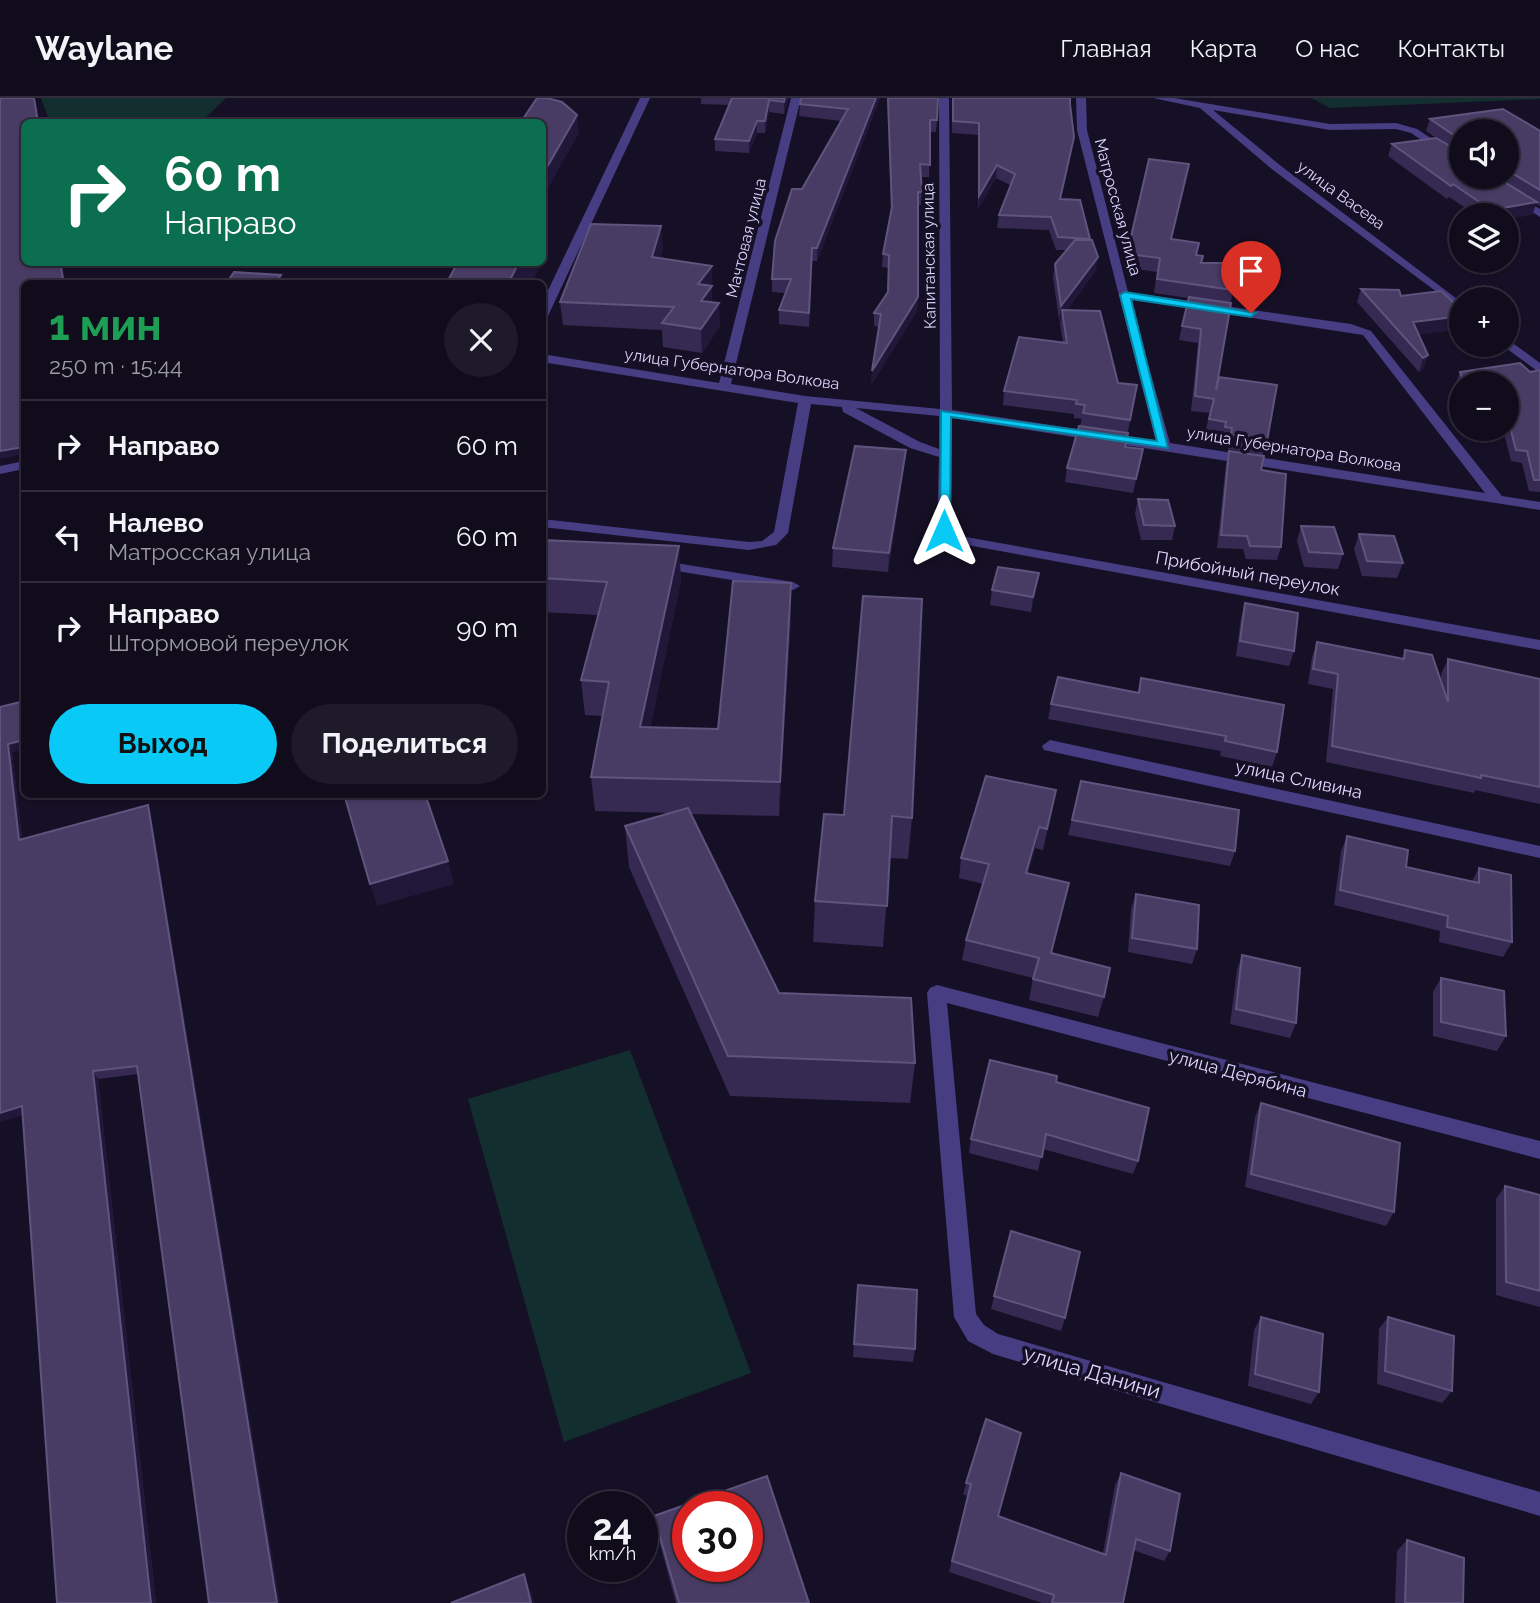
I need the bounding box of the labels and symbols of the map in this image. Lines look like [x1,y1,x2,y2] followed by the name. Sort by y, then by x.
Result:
[1091,136,1145,278] street label: Матросская улица
[1293,157,1389,233] street label: улица Васева
[722,176,770,300] street label: Мачтовая улица
[918,183,940,329] street label: Капитанская улица
[1221,241,1281,313] pin
[623,344,841,394] street label: улица Губернатора Волкова
[1185,423,1403,475] street label: улица Губернатора Волкова
[907,494,981,568] position arrow
[1154,546,1342,600] street label: Прибойный переулок
[1234,755,1364,803] street label: улица Сливина
[1167,1044,1309,1102] street label: улица Дерябина
[1021,1341,1163,1403] street label: улица Данини
[672,1491,763,1582] speed limit sign: 30

